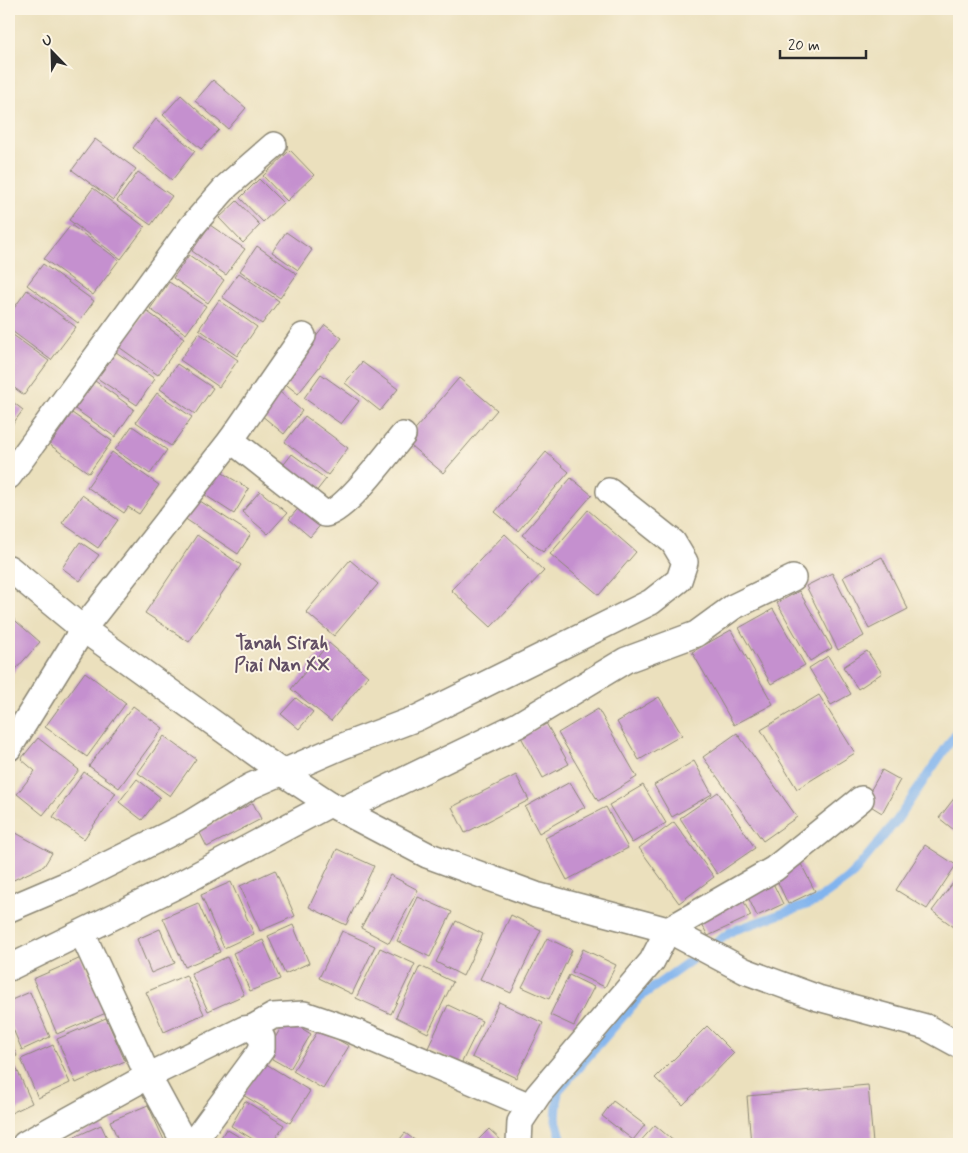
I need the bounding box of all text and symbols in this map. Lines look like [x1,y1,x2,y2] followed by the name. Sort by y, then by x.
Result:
[28,28,78,78] north arrow
[780,28,867,60] scale bar
[40,31,55,51] text: U
[788,36,820,56] text: 20 m
[234,631,330,678] district label: Tanah Sirah Piai Nan XX

